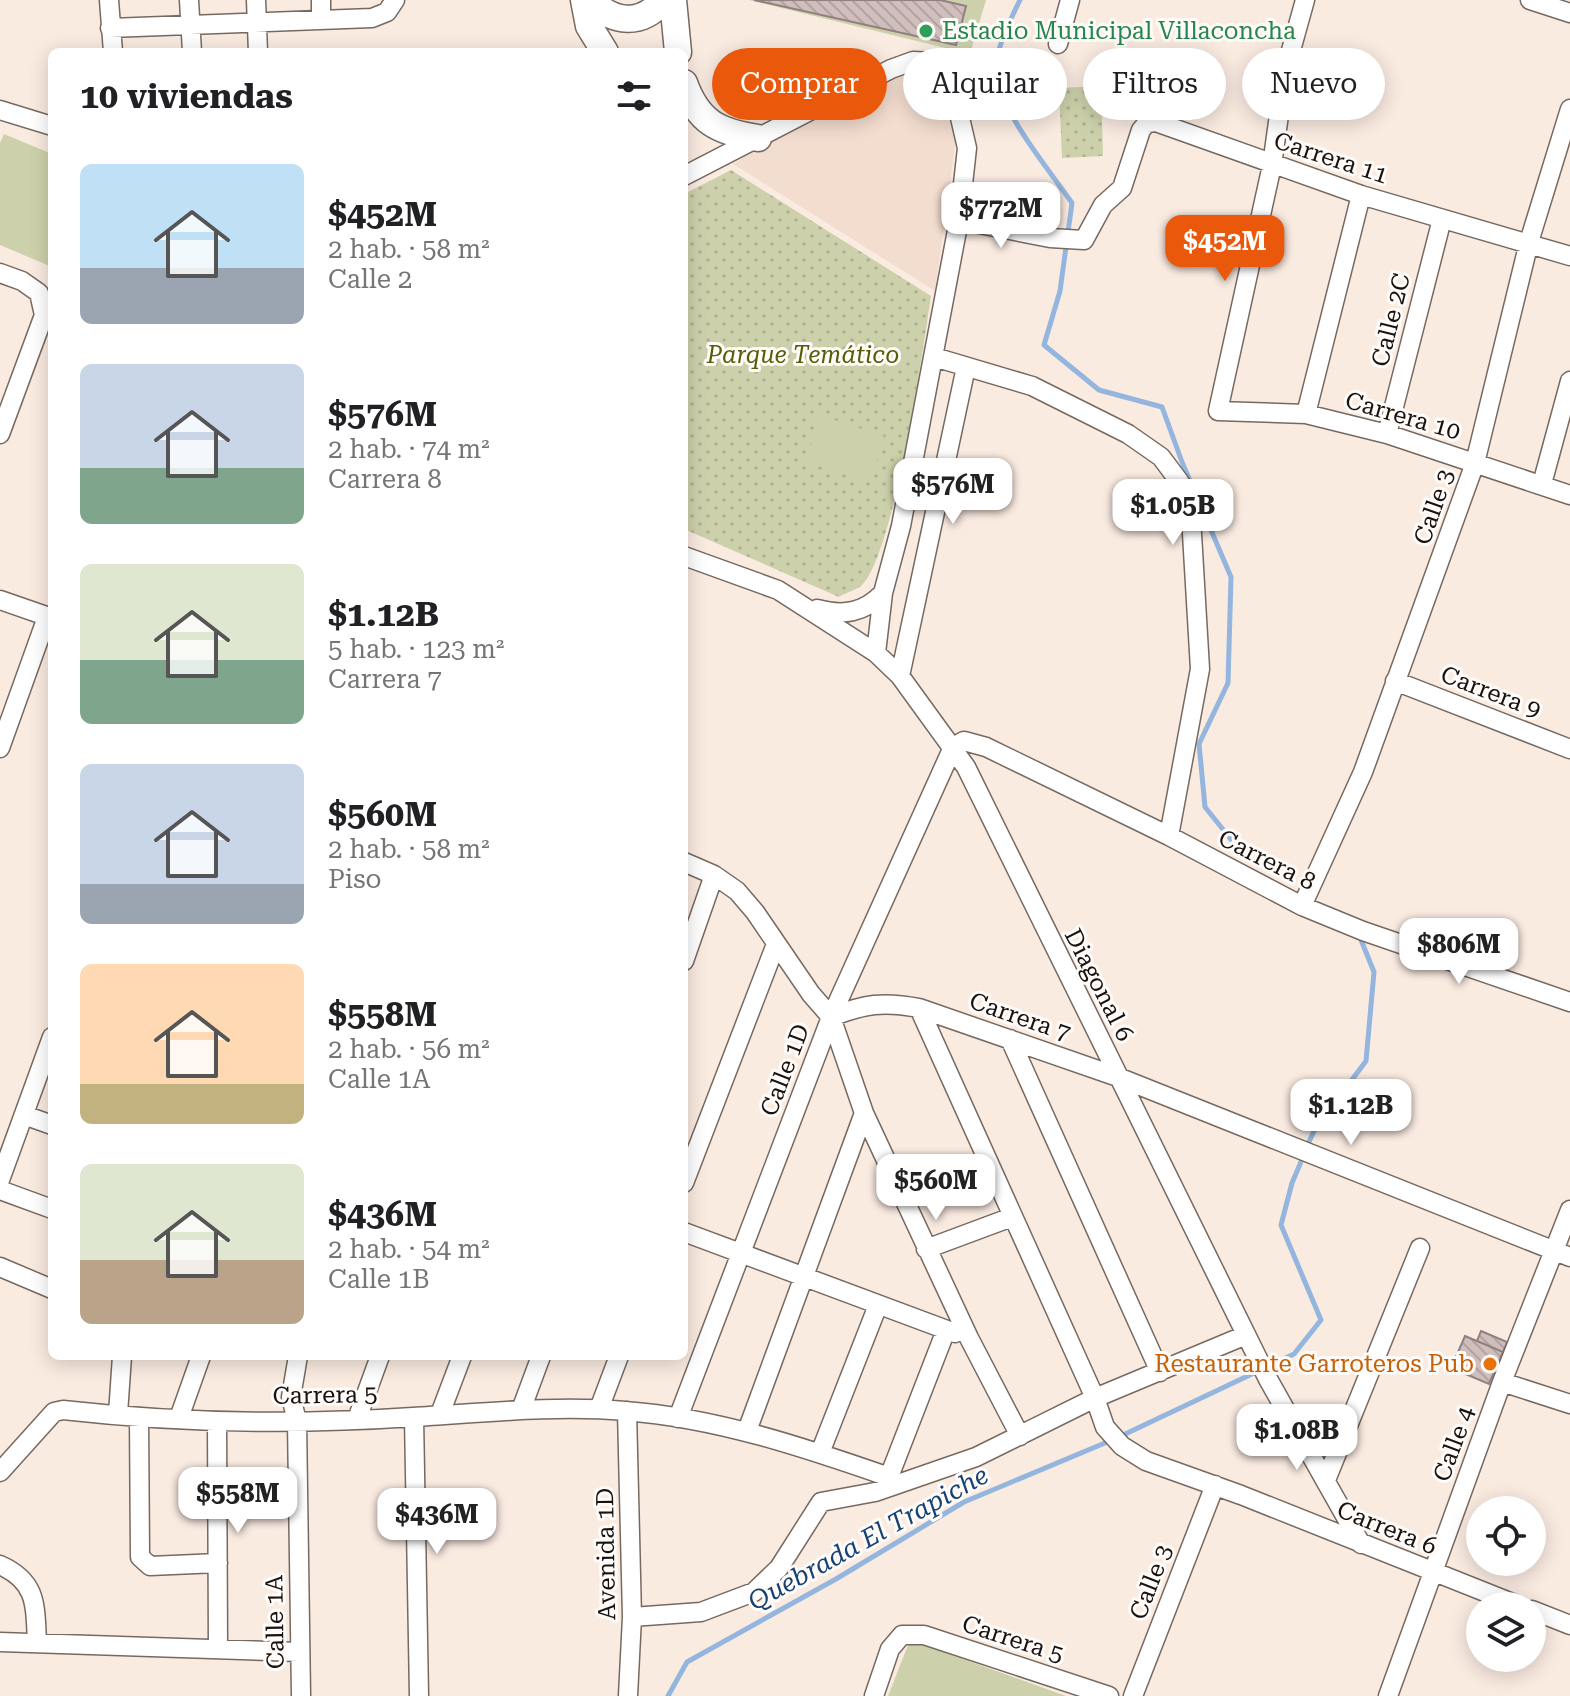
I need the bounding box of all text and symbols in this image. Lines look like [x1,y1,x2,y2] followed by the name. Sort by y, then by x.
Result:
[942,17,1296,45] place label: Estadio Municipal Villaconcha
[917,22,935,40] marker: Estadio Municipal Villaconcha
[712,48,887,120] chip: Comprar
[903,48,1067,120] chip: Alquilar
[1083,48,1226,120] chip: Filtros
[1242,48,1385,120] chip: Nuevo
[612,74,656,118] icon: filters
[80,76,293,116] text: 10 viviendas
[1270,126,1392,190] street label: Carrera 11
[945,182,1057,250] pin: $772M
[959,193,1043,223] text: $772M
[328,194,437,234] text: $452M
[144,196,240,292] icon: home
[1169,215,1281,283] pin: $452M
[1183,226,1267,256] text: $452M
[328,234,490,264] text: 2 hab. · 58 m²
[328,264,412,294] text: Calle 2
[1366,271,1416,369] street label: Calle 2C
[706,341,899,369] park label: Parque Temático
[1342,386,1464,446] street label: Carrera 10
[328,394,437,434] text: $576M
[144,396,240,492] icon: home
[328,434,490,464] text: 2 hab. · 74 m²
[897,458,1009,526] pin: $576M
[328,464,442,494] text: Carrera 8
[1408,466,1460,548] street label: Calle 3
[911,469,995,499] text: $576M
[1108,479,1238,547] pin: $1.05B
[1130,490,1216,520] text: $1.05B
[328,594,439,634] text: $1.12B
[144,596,240,692] icon: home
[328,634,504,664] text: 5 hab. · 123 m²
[1437,660,1545,724] street label: Carrera 9
[328,664,442,694] text: Carrera 7
[328,794,437,834] text: $560M
[144,796,240,892] icon: home
[1214,824,1320,896] street label: Carrera 8
[328,834,490,864] text: 2 hab. · 58 m²
[328,864,381,894] text: Piso
[1403,918,1515,986] pin: $806M
[1059,924,1139,1046] street label: Diagonal 6
[1417,929,1501,959] text: $806M
[966,987,1074,1047] street label: Carrera 7
[328,994,437,1034] text: $558M
[144,996,240,1092] icon: home
[755,1020,815,1120] street label: Calle 1D
[328,1034,490,1064] text: 2 hab. · 56 m²
[328,1064,430,1094] text: Calle 1A
[1286,1079,1416,1147] pin: $1.12B
[1308,1090,1394,1120] text: $1.12B
[880,1154,992,1222] pin: $560M
[894,1165,978,1195] text: $560M
[328,1194,437,1234] text: $436M
[144,1196,240,1292] icon: home
[328,1234,490,1264] text: 2 hab. · 54 m²
[328,1264,430,1294] text: Calle 1B
[1154,1350,1474,1378] place label: Restaurante Garroteros Pub
[1481,1355,1499,1373] marker: Restaurante Garroteros Pub
[272,1380,378,1410] street label: Carrera 5
[1428,1402,1481,1485] street label: Calle 4
[1232,1404,1362,1472] pin: $1.08B
[1254,1415,1340,1445] text: $1.08B
[743,1460,993,1616] water label: Quebrada El Trapiche
[182,1467,294,1535] pin: $558M
[196,1478,280,1508] text: $558M
[381,1488,493,1556] pin: $436M
[591,1488,621,1620] street label: Avenida 1D
[1333,1495,1441,1561] street label: Carrera 6
[1466,1496,1546,1672] map controls
[1466,1496,1546,1576] button: locate
[395,1499,479,1529] text: $436M
[1124,1541,1178,1623] street label: Calle 3
[260,1574,290,1669] street label: Calle 1A
[1466,1592,1546,1672] button: layers
[959,1609,1067,1669] street label: Carrera 5

